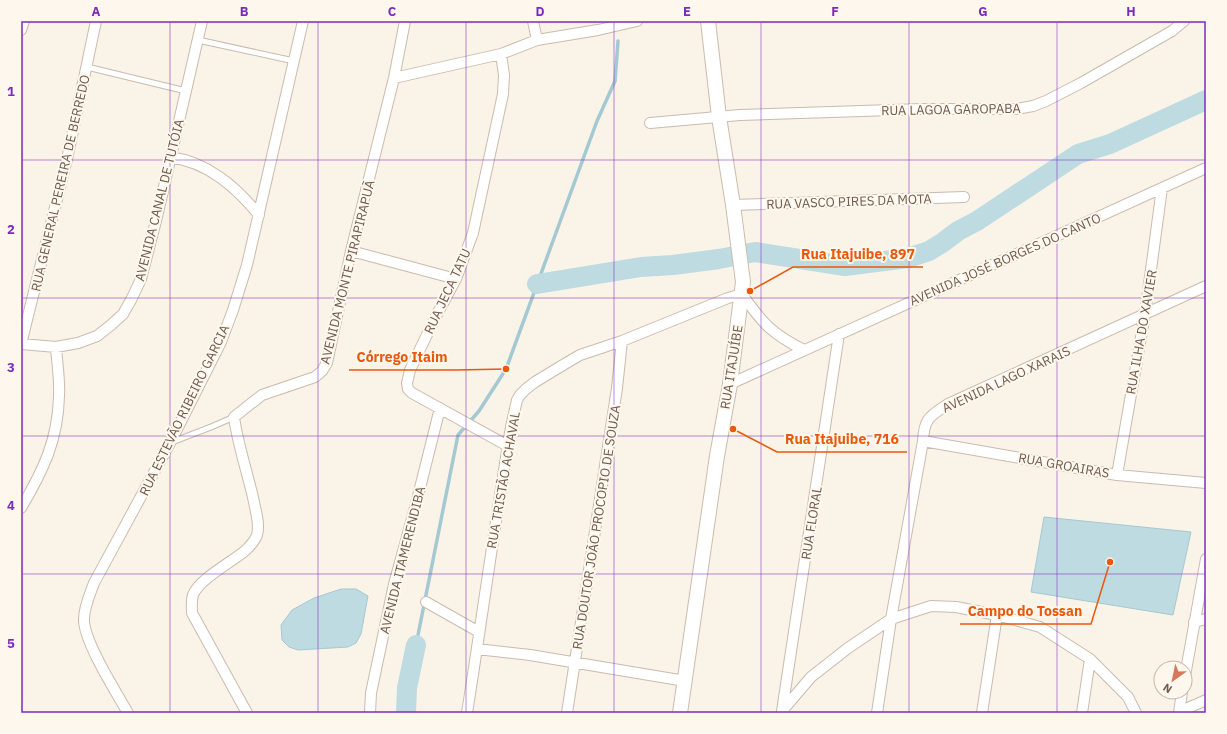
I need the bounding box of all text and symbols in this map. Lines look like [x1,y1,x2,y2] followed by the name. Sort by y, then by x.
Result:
[92,3,101,20] text: A
[240,3,249,20] text: B
[388,3,397,20] text: C
[535,3,545,20] text: D
[683,3,691,20] text: E
[831,3,839,20] text: F
[978,3,988,20] text: G
[1126,3,1136,20] text: H
[27,73,94,293] street label: RUA GENERAL PEREIRA DE BERREDO
[7,83,15,100] text: 1
[881,100,1022,119] street label: RUA LAGOA GAROPABA
[131,117,188,283] street label: AVENIDA CANAL DE TUTÓIA
[316,178,379,366] street label: AVENIDA MONTE PIRAPIRAPUÃ
[766,190,933,213] street label: RUA VASCO PIRES DA MOTA
[907,209,1104,309] street label: AVENIDA JOSÉ BORGES DO CANTO
[7,221,15,238] text: 2
[793,241,923,267] callout: Rua Itajuibe, 897
[801,245,915,263] text: Rua Itajuibe, 897
[420,246,475,337] street label: RUA JECA TATU
[1122,268,1161,396] street label: RUA ILHA DO XAVIER
[136,321,234,499] street label: RUA ESTEVÃO RIBEIRO GARCIA
[716,324,747,410] street label: RUA ITAJUÍBE
[939,342,1073,417] street label: AVENIDA LAGO XARAIS
[349,344,456,370] callout: Córrego Itaim
[357,348,447,366] text: Córrego Itaim
[7,359,15,376] text: 3
[569,403,624,651] street label: RUA DOUTOR JOÃO PROCOPIO DE SOUZA
[483,410,524,550] street label: RUA TRISTÃO ACHAVAL
[777,426,907,452] callout: Rua Itajuibe, 716
[785,430,899,448] text: Rua Itajuibe, 716
[1017,449,1111,482] street label: RUA GROAIRAS
[376,484,429,636] street label: AVENIDA ITAMERENDIBA
[797,485,826,561] street label: RUA FLORAL
[7,497,15,514] text: 4
[960,598,1091,624] callout: Campo do Tossan
[968,602,1082,620] text: Campo do Tossan
[7,635,15,652] text: 5
[1153,660,1193,700] north arrow
[1160,680,1175,696] text: N

